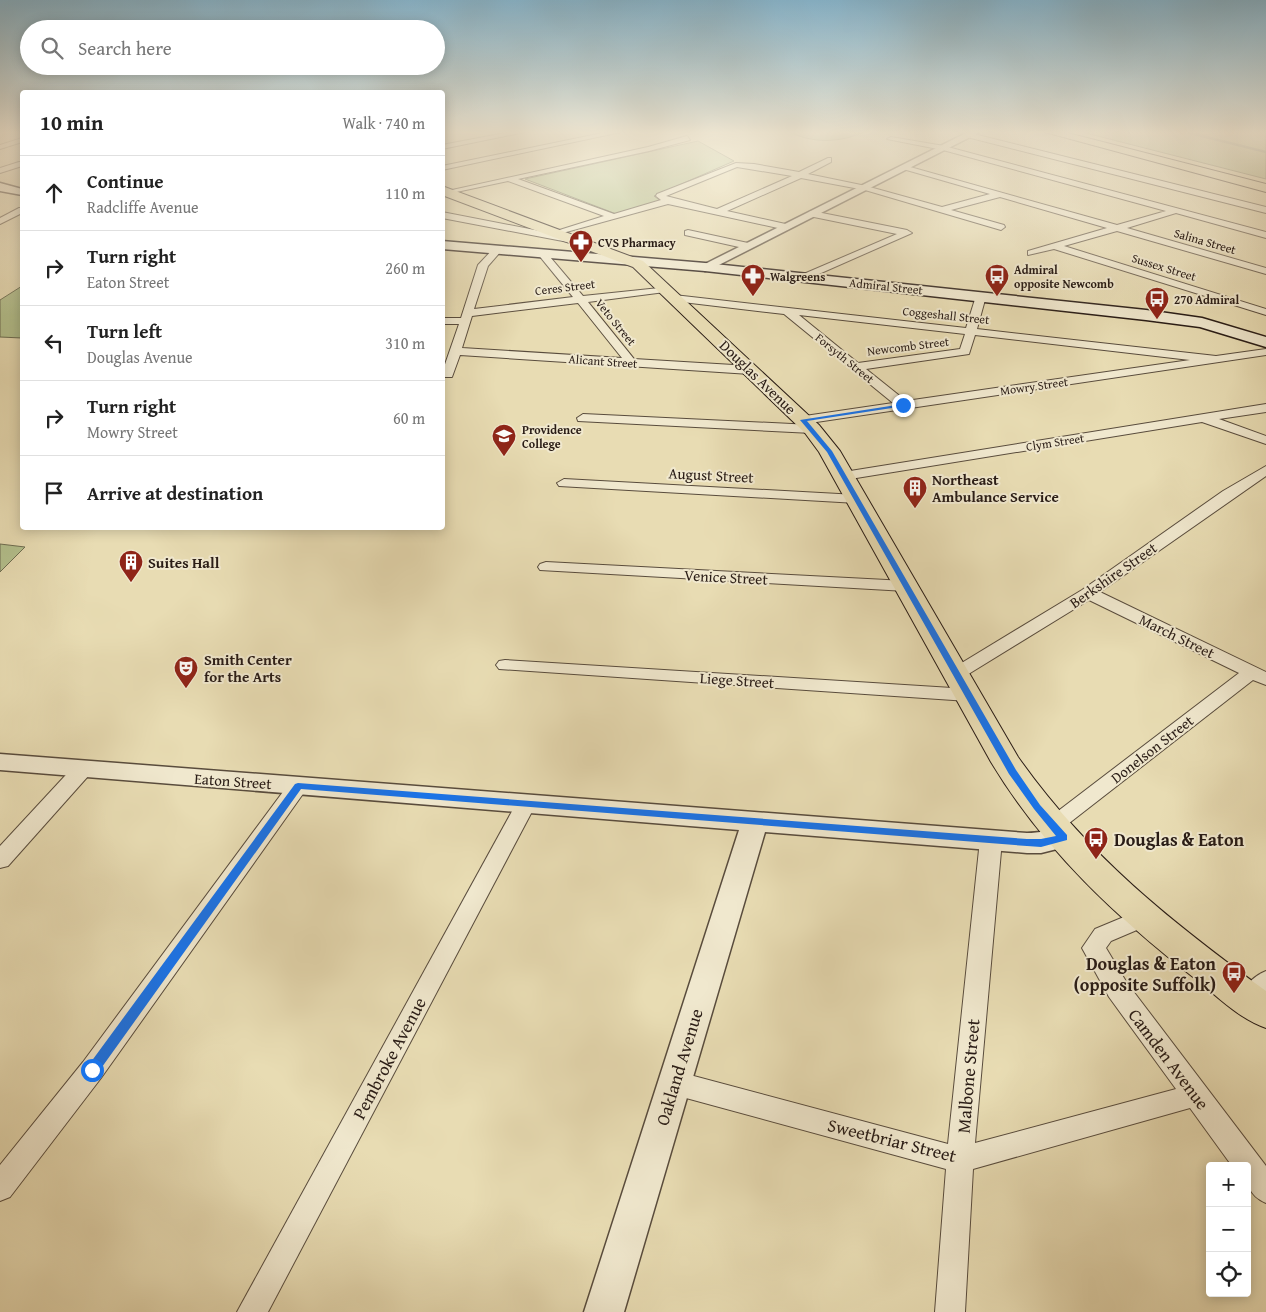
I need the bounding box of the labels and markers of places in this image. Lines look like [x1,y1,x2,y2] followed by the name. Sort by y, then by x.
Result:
[568,229,594,263] pharmacy icon: CVS Pharmacy
[598,234,676,251] place label: CVS Pharmacy
[1014,261,1114,292] place label: Admiral opposite Newcomb
[740,263,766,297] pharmacy icon: Walgreens
[984,263,1010,297] bus stop icon: Admiral opposite Newcomb
[770,268,825,285] place label: Walgreens
[1144,286,1170,320] bus stop icon: 270 Admiral
[1174,291,1239,308] place label: 270 Admiral
[522,421,582,452] place label: Providence College
[491,423,517,457] school or university icon: Providence College
[932,469,1059,507] place label: Northeast Ambulance Service
[902,475,928,509] building icon: Northeast Ambulance Service
[118,549,144,583] building icon: Suites Hall
[148,552,220,573] place label: Suites Hall
[204,649,292,687] place label: Smith Center for the Arts
[173,655,199,689] theatre icon: Smith Center for the Arts
[1083,826,1109,860] bus stop icon: Douglas & Eaton
[1114,826,1244,853] place label: Douglas & Eaton
[1074,950,1216,998] place label: Douglas & Eaton (opposite Suffolk)
[1221,960,1247,994] bus stop icon: Douglas & Eaton (opposite Suffolk)

